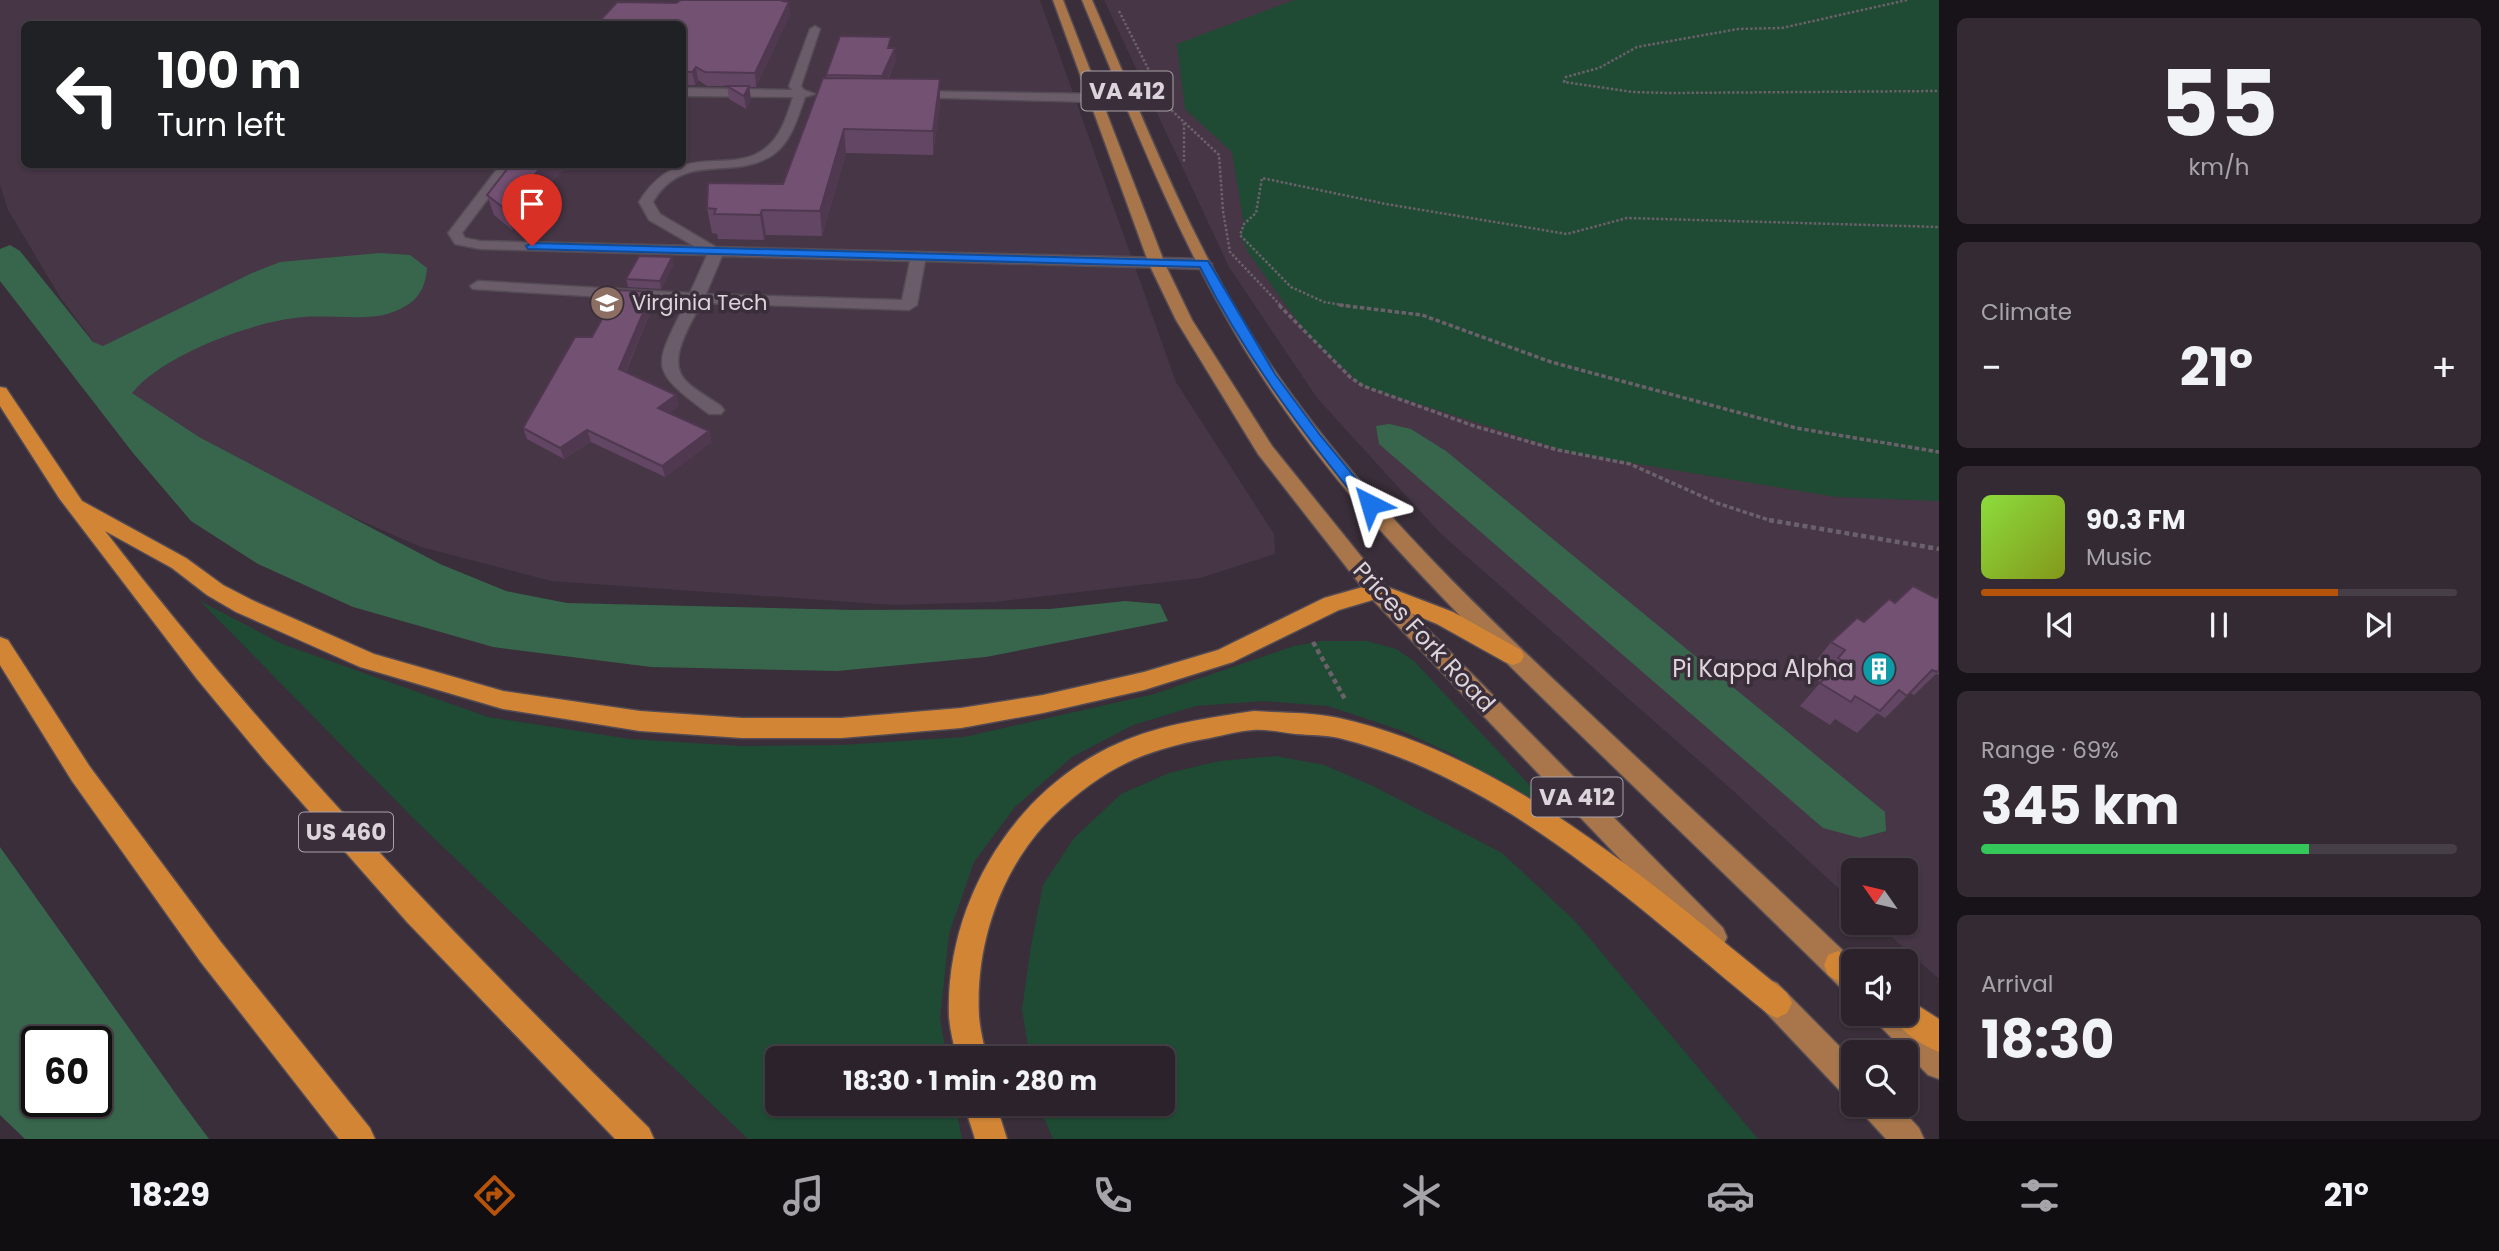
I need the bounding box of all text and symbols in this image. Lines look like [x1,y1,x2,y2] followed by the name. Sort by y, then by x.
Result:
[157,37,302,105] text: 100 m
[2160,40,2278,168] text: 55
[42,49,133,140] icon: left
[1082,72,1172,110] road number: VA 412
[157,102,286,147] text: Turn left
[2188,151,2250,183] text: km/h
[502,174,562,246] pin
[513,185,551,223] icon: arrive
[588,284,626,322] school or university icon: Virginia Tech
[632,288,768,317] place label: Virginia Tech
[1981,296,2072,328] text: Climate
[2180,331,2253,404] text: 21°
[1981,341,2002,394] text: −
[2431,341,2457,394] text: +
[1333,467,1407,541] position arrow
[2086,502,2186,538] text: 90.3 FM
[2086,541,2152,573] text: Music
[1346,554,1503,719] street label: Prices Fork Road
[2041,606,2079,644] icon: previous
[2200,606,2238,644] icon: pause
[2359,606,2397,644] icon: next
[1860,650,1898,688] building icon: Pi Kappa Alpha
[1672,652,1854,685] place label: Pi Kappa Alpha
[1981,734,2119,766] text: Range · 69%
[1981,769,2180,842] text: 345 km
[1532,778,1622,817] road number: VA 412
[299,812,393,852] road number: US 460
[1841,858,1918,934] north arrow
[1841,858,1918,1117] map controls
[1841,949,1918,1026] button: sound
[1981,968,2053,1000] text: Arrival
[1981,1003,2114,1076] text: 18:30
[21,1026,112,1117] speed limit sign: 60
[1841,1040,1918,1117] button: search
[843,1063,1097,1099] text: 18:30 · 1 min · 280 m
[470,1171,519,1220] icon: directions
[779,1171,828,1220] icon: music
[1088,1171,1137,1220] icon: phone
[1397,1171,1446,1220] icon: climate
[1706,1171,1755,1220] icon: car
[2015,1171,2064,1220] icon: filters
[130,1172,210,1217] text: 18:29
[2324,1172,2369,1217] text: 21°

